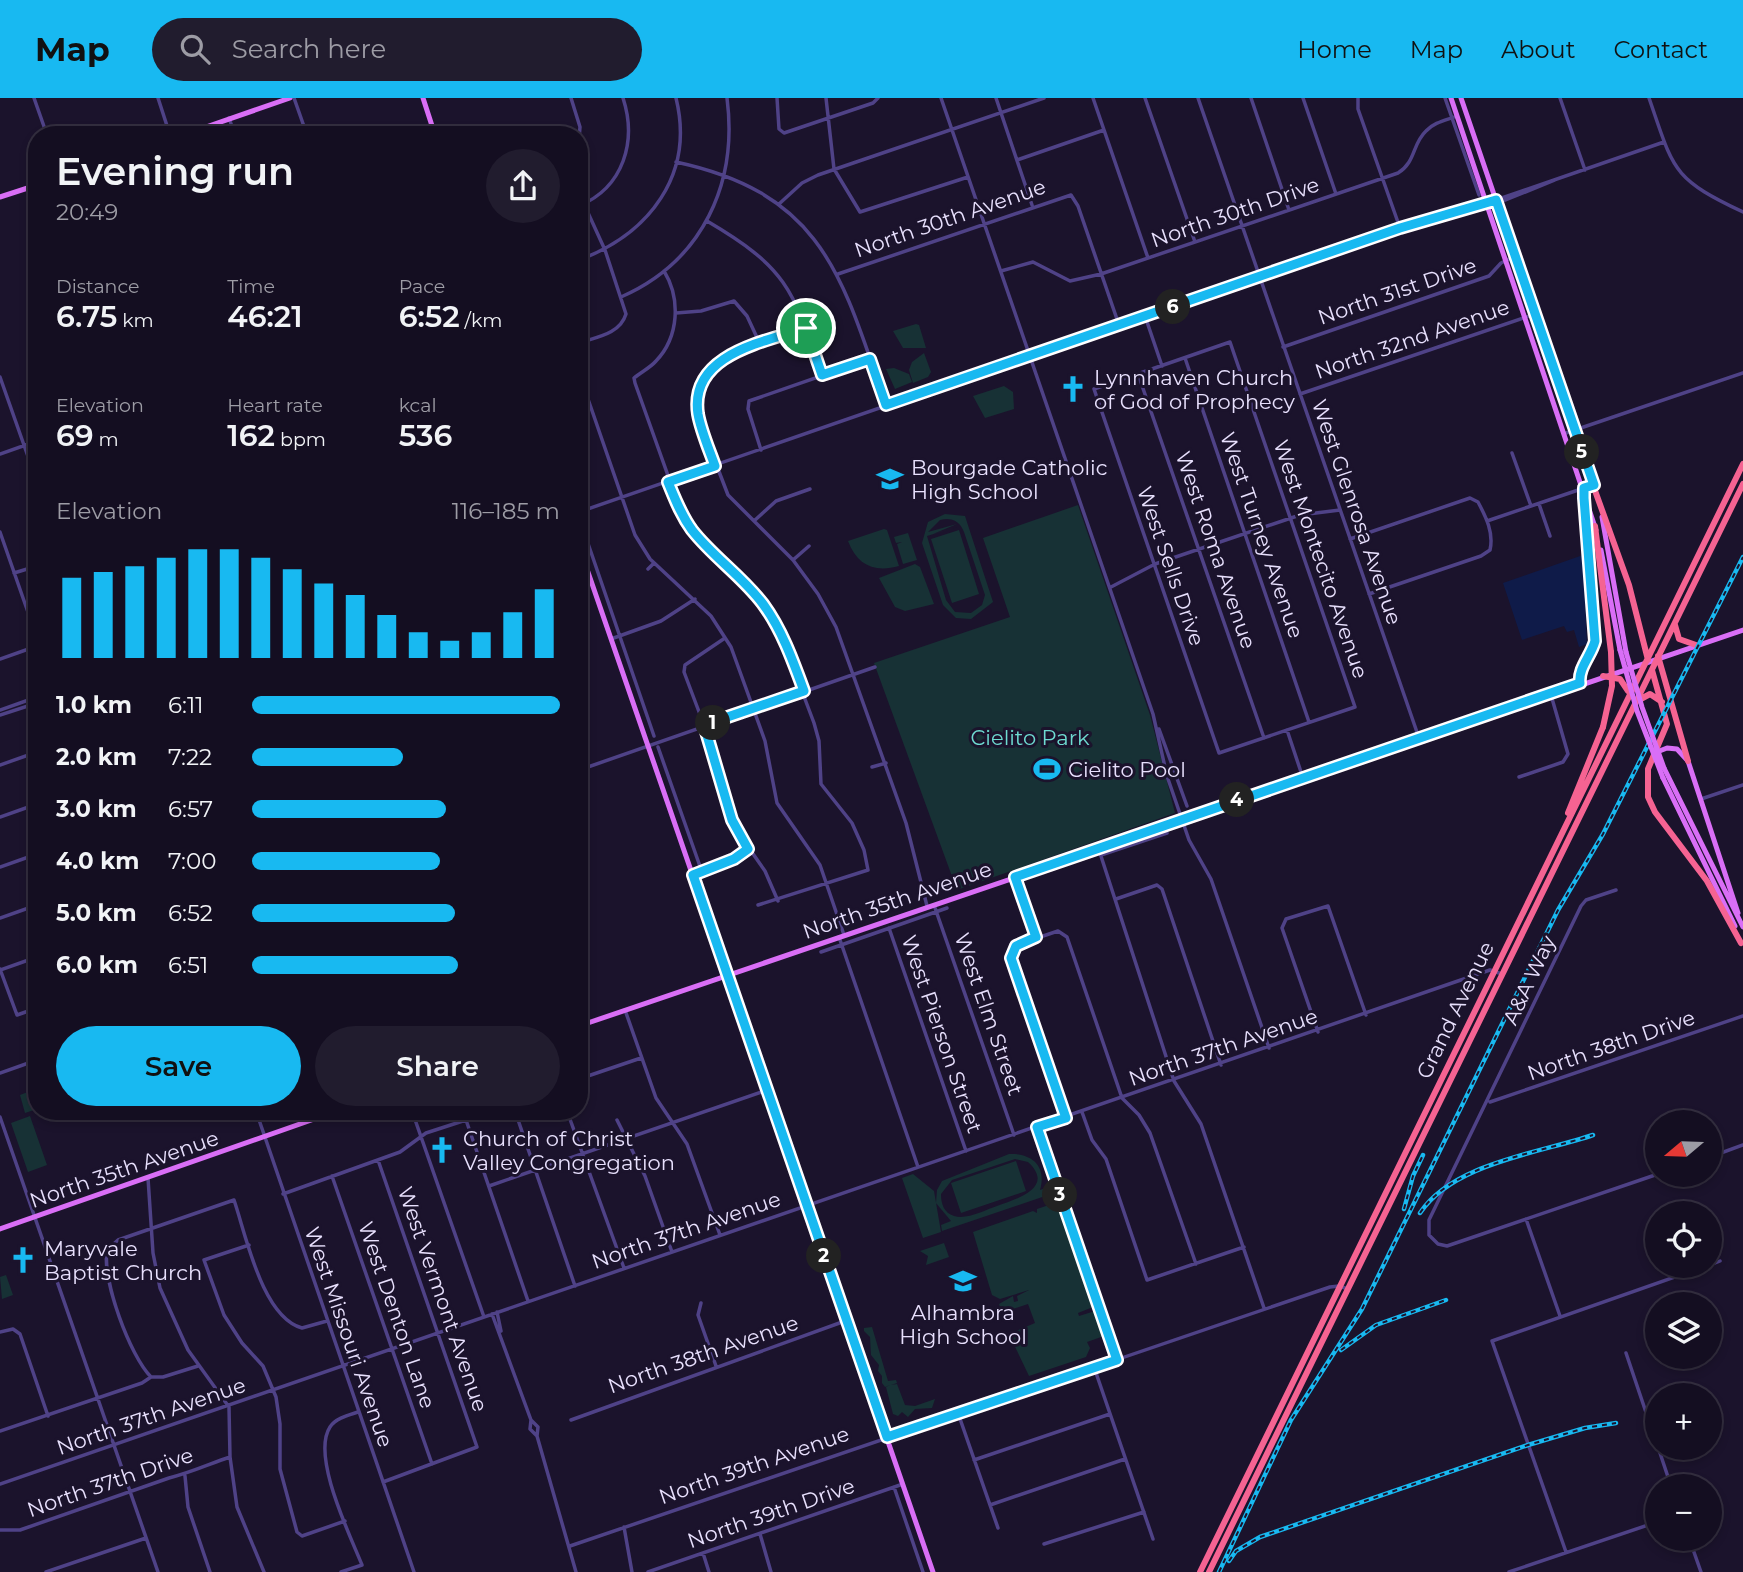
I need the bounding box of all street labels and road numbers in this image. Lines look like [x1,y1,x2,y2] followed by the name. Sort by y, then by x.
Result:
[1148,171,1322,253] street label: North 30th Drive
[851,174,1049,262] street label: North 30th Avenue
[1314,252,1480,330] street label: North 31st Drive
[1311,294,1513,384] street label: North 32nd Avenue
[1307,396,1407,628] street label: West Glenrosa Avenue
[1215,429,1309,641] street label: West Turney Avenue
[1268,436,1374,682] street label: West Montecito Avenue
[1170,448,1262,652] street label: West Roma Avenue
[1132,483,1210,649] street label: West Sells Drive
[799,856,995,944] street label: North 35th Avenue
[949,930,1029,1098] street label: West Elm Street
[1497,931,1561,1029] street label: A&A Way
[896,932,988,1136] street label: West Pierson Street
[1411,937,1499,1083] street label: Grand Avenue
[1125,1003,1321,1091] street label: North 37th Avenue
[1524,1005,1698,1085] street label: North 38th Drive
[26,1125,222,1213] street label: North 35th Avenue
[393,1183,493,1415] street label: West Vermont Avenue
[588,1186,784,1274] street label: North 37th Avenue
[353,1218,441,1412] street label: West Denton Lane
[300,1224,398,1450] street label: West Missouri Avenue
[604,1310,802,1398] street label: North 38th Avenue
[53,1372,249,1460] street label: North 37th Avenue
[656,1421,852,1509] street label: North 39th Avenue
[24,1442,196,1522] street label: North 37th Drive
[684,1473,858,1553] street label: North 39th Drive

